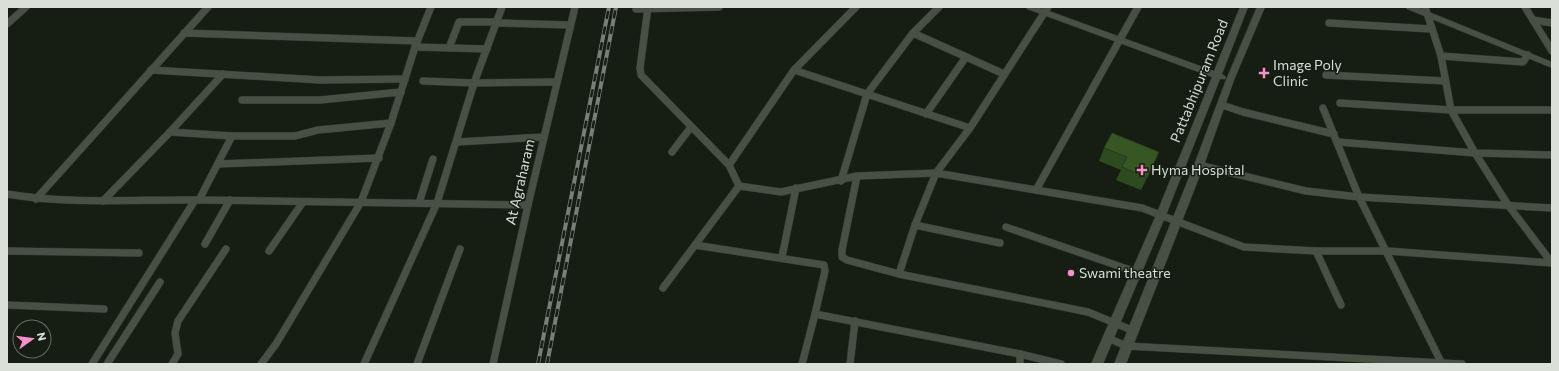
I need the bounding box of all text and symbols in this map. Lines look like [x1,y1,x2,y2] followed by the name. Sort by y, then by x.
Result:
[1166,17,1231,145] street label: Pattabhipuram Road
[1273,56,1342,89] place label: Image Poly Clinic
[1258,67,1270,79] marker: Image Poly Clinic
[501,137,538,226] street label: At Agraharam
[1151,161,1245,178] place label: Hyma Hospital
[1136,164,1148,176] marker: Hyma Hospital
[1079,264,1171,281] place label: Swami theatre
[1066,268,1076,278] marker: Swami theatre
[12,319,52,359] north arrow
[35,331,49,342] text: N

